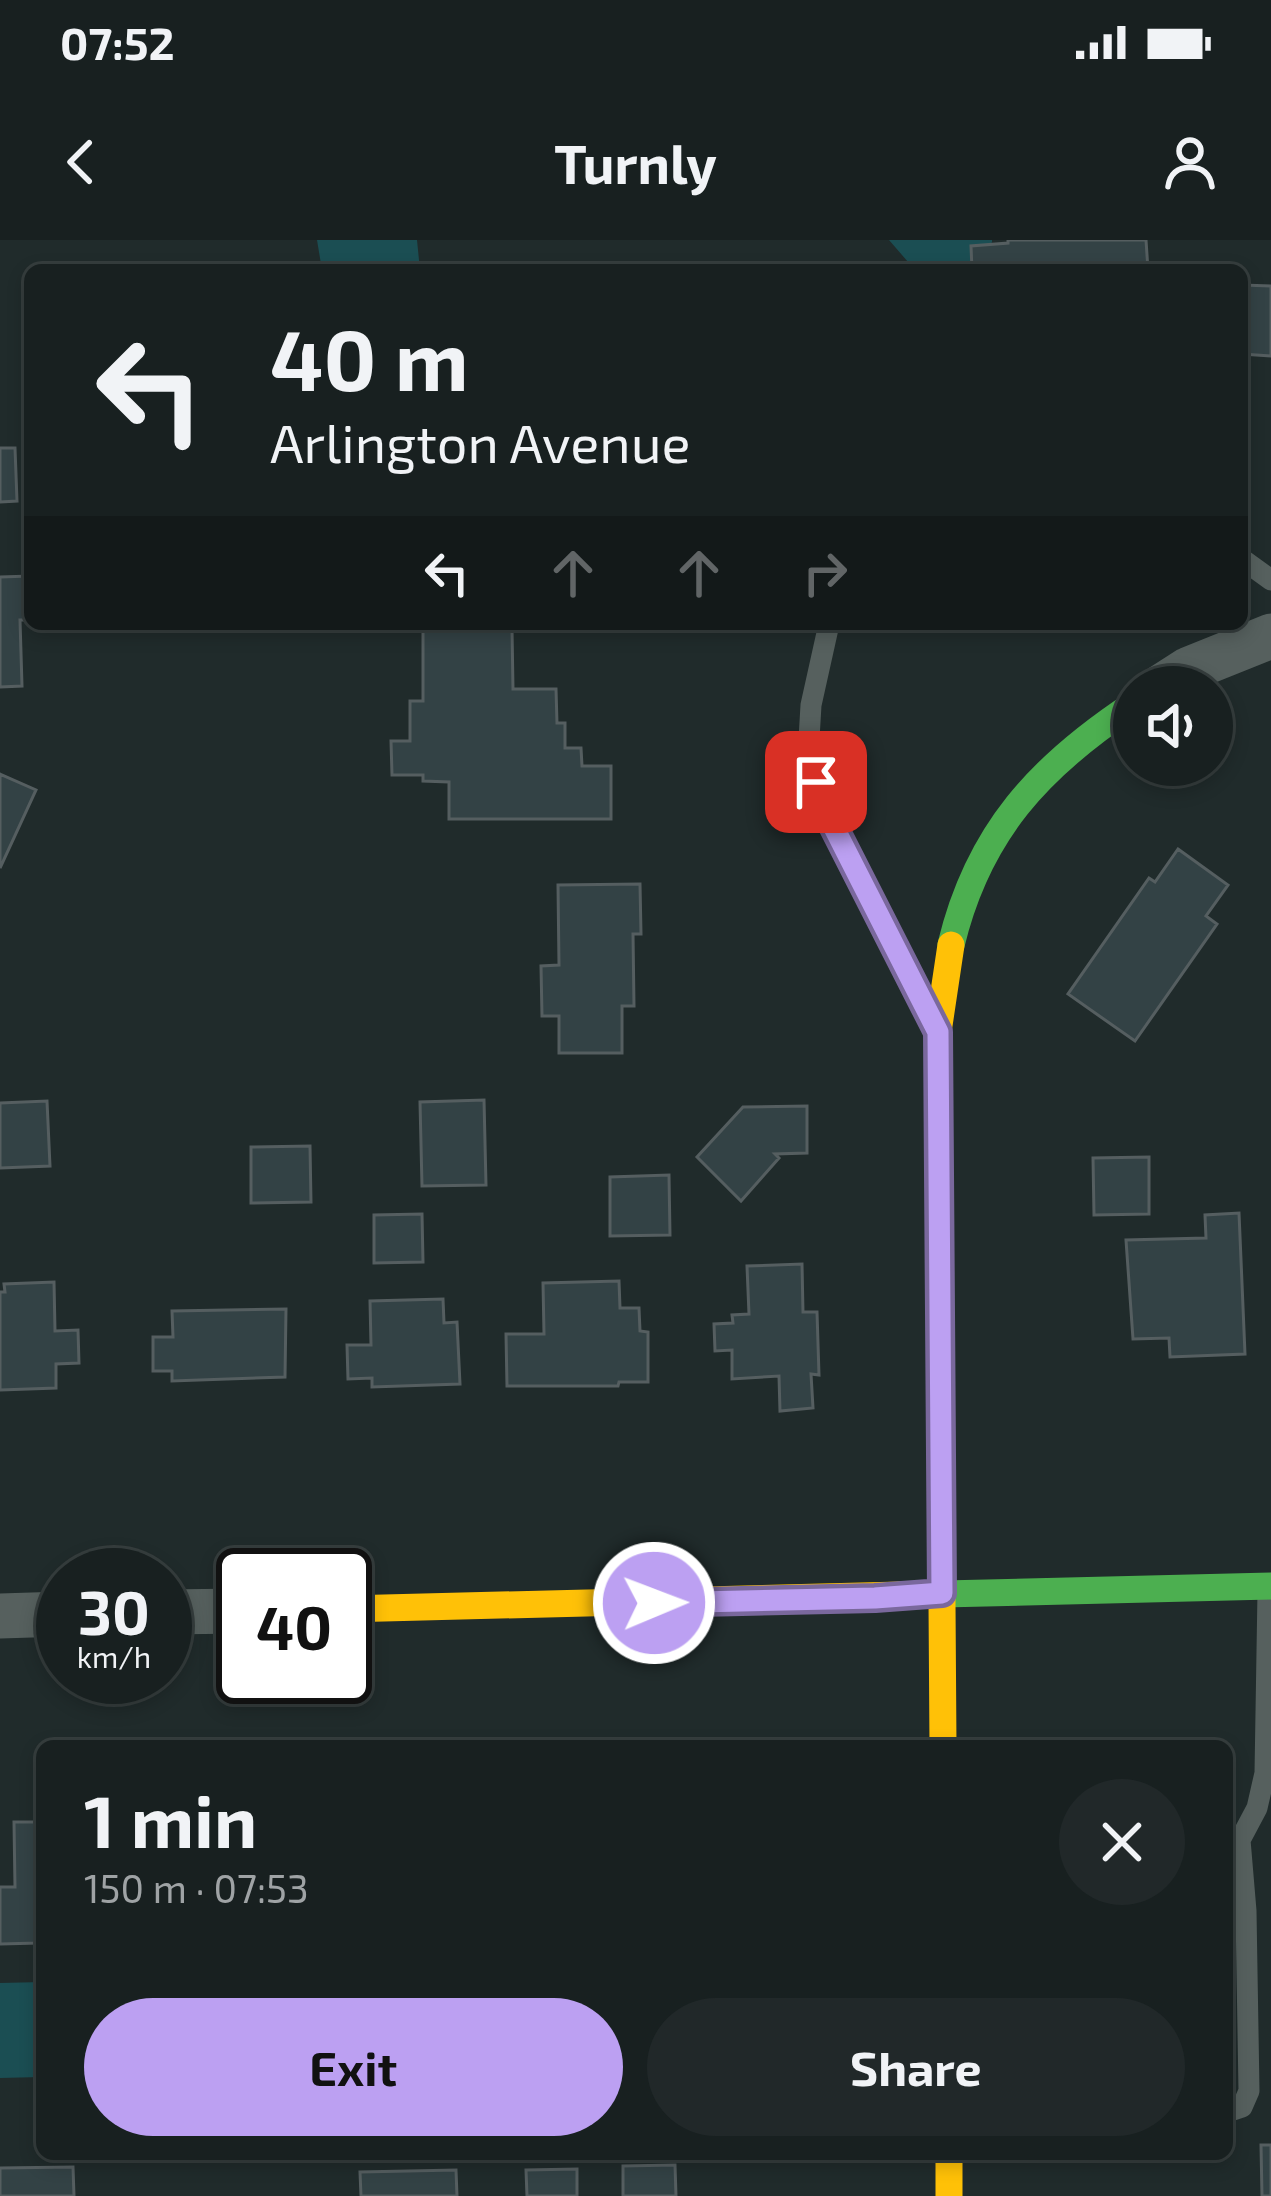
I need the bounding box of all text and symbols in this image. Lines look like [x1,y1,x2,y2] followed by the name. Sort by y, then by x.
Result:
[60,15,175,69] text: 07:52
[48,129,114,195] icon: back
[1157,129,1223,195] icon: person
[554,130,717,195] text: Turnly
[270,307,469,408] text: 40 m
[72,312,228,468] icon: left
[270,409,691,474] text: Arlington Avenue
[414,540,480,606] icon: left
[540,540,606,606] icon: ahead
[666,540,732,606] icon: ahead
[792,540,858,606] icon: right
[1113,666,1233,786] map controls
[1113,666,1233,786] button: sound
[765,731,867,833] pin
[783,749,849,815] icon: arrive
[591,1540,717,1666] position arrow
[216,1548,372,1704] speed limit sign: 40
[78,1575,150,1647] text: 30
[77,1638,151,1674] text: km/h
[84,1776,257,1862] text: 1 min
[1059,1779,1185,1905] button: close
[84,1864,309,1911] text: 150 m · 07:53
[84,1998,623,2136] button: Exit
[647,1998,1185,2136] button: Share

